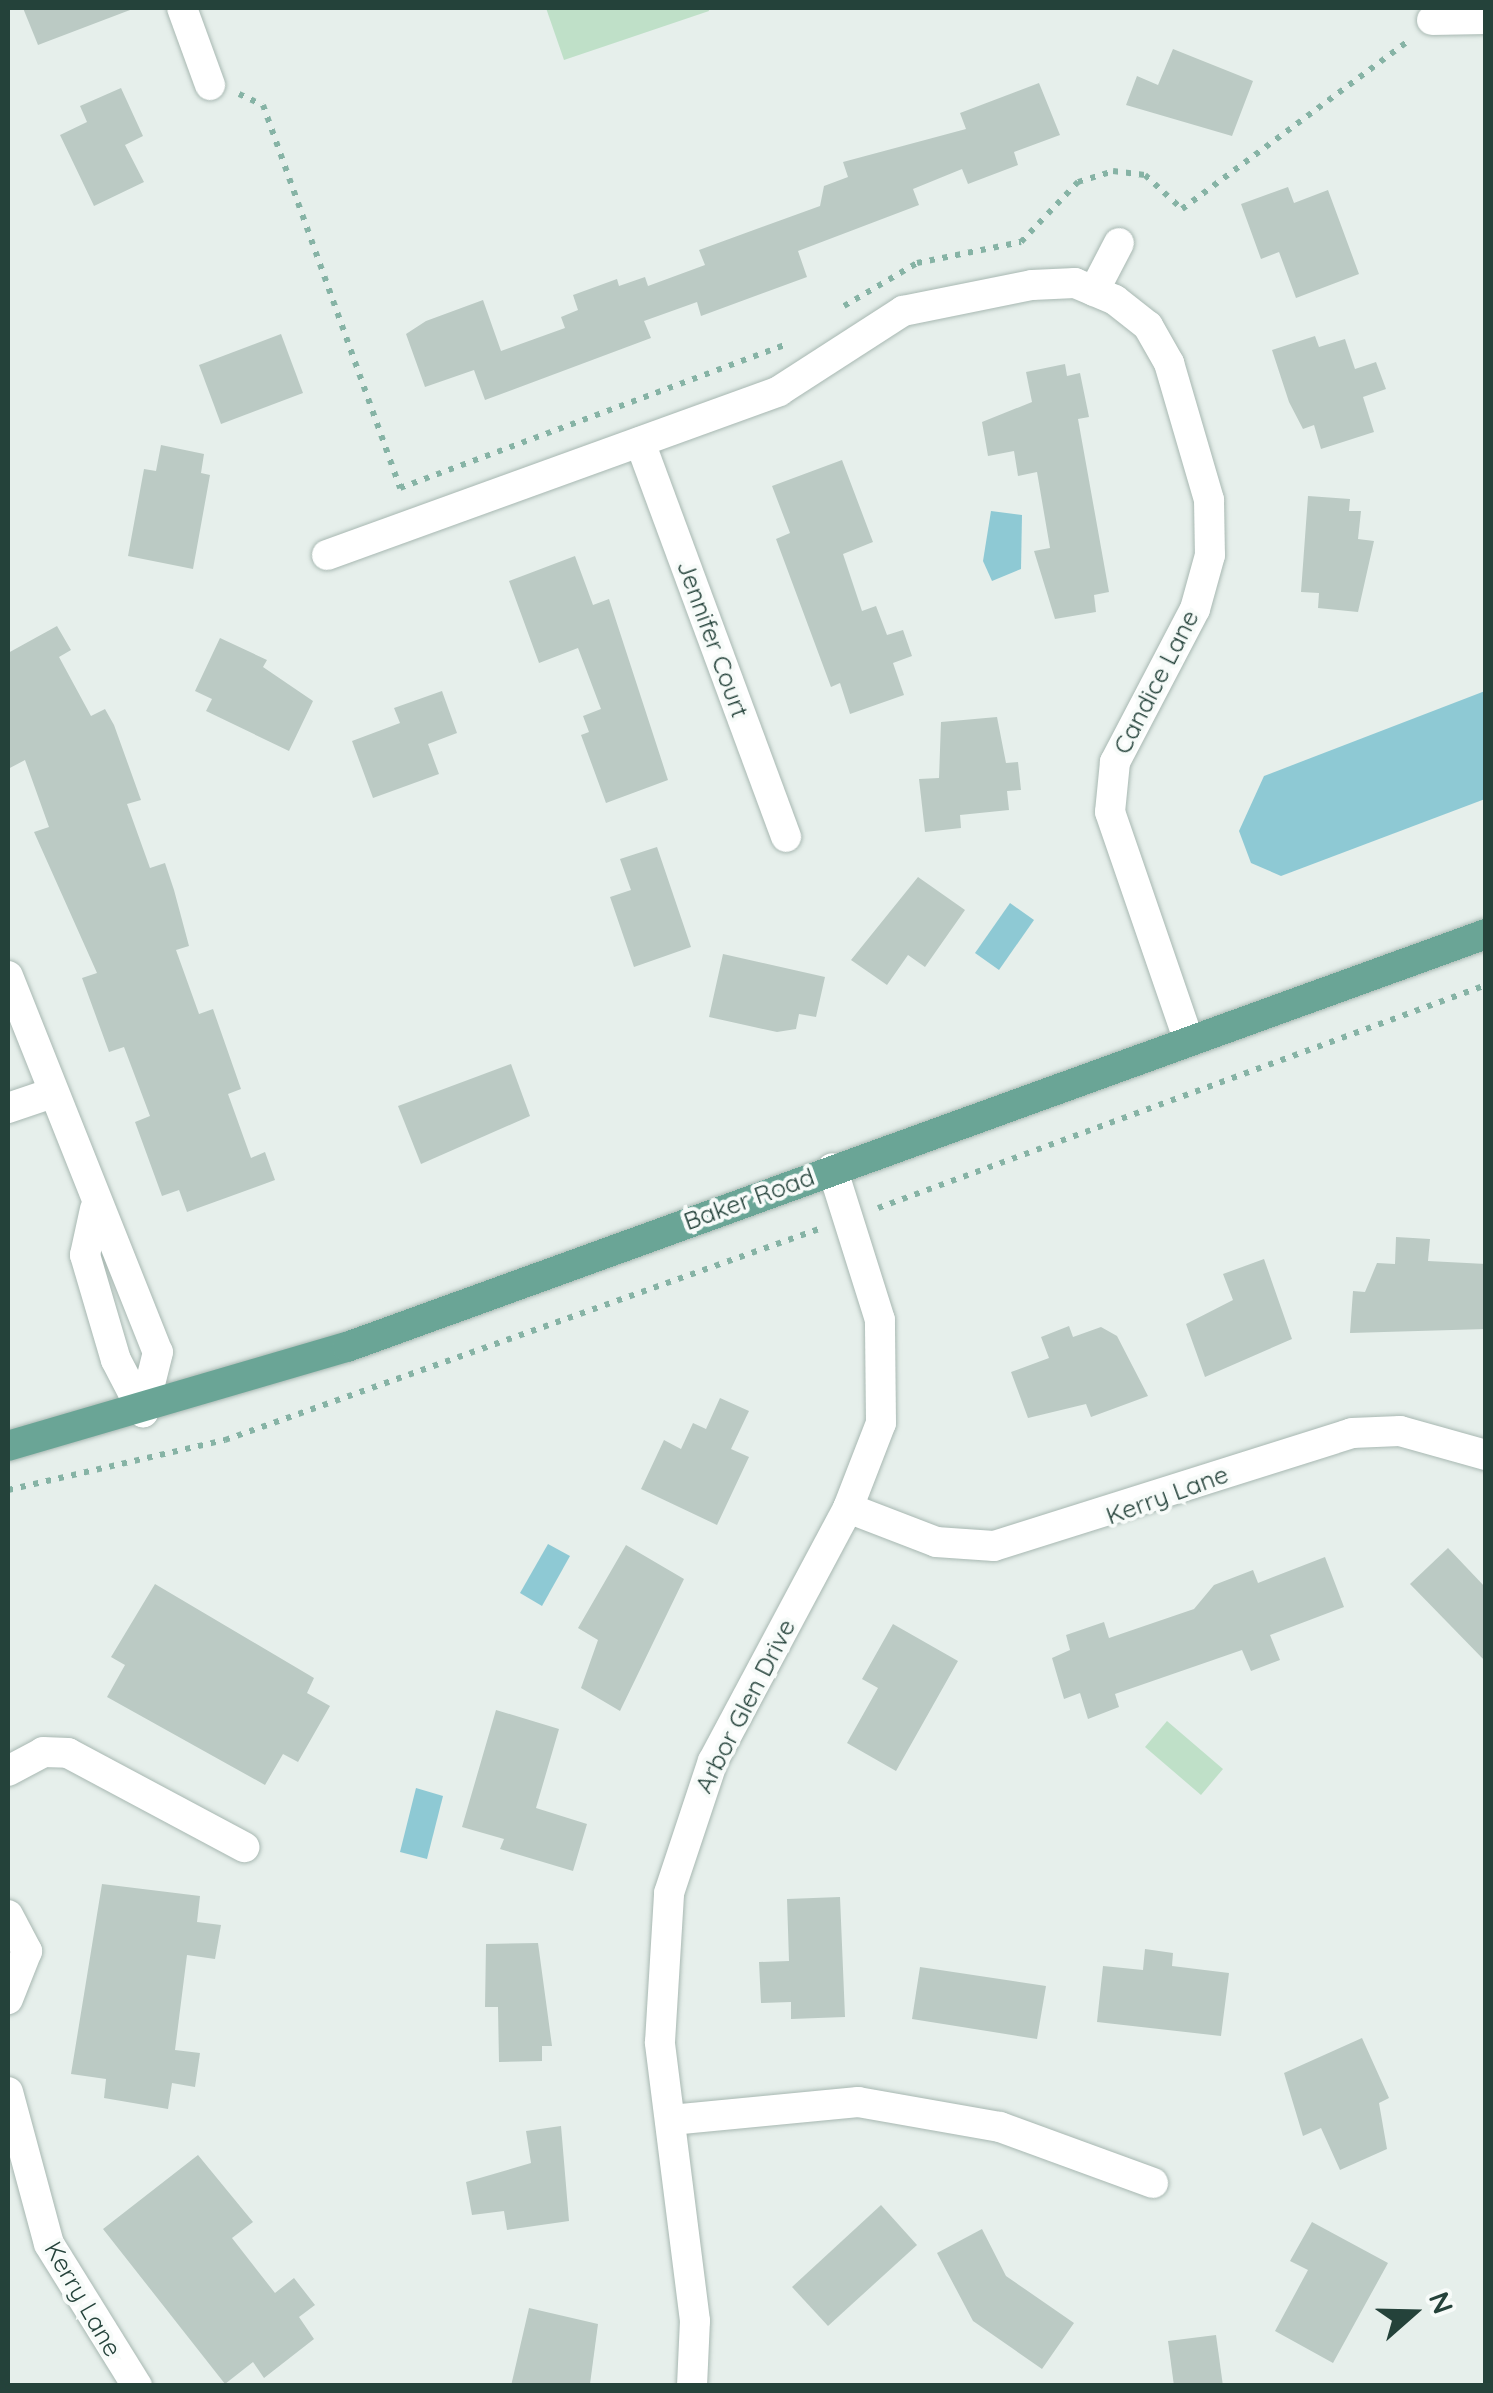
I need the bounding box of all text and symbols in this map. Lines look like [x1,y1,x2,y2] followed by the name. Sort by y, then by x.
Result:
[671,556,755,722] street label: Jennifer Court
[1107,605,1205,759] street label: Candice Lane
[680,1162,818,1236] street label: Baker Road
[1102,1459,1232,1531] street label: Kerry Lane
[688,1614,802,1798] street label: Arbor Glen Drive
[38,2236,128,2362] street label: Kerry Lane
[1363,2263,1463,2363] north arrow
[1422,2287,1462,2318] text: N

